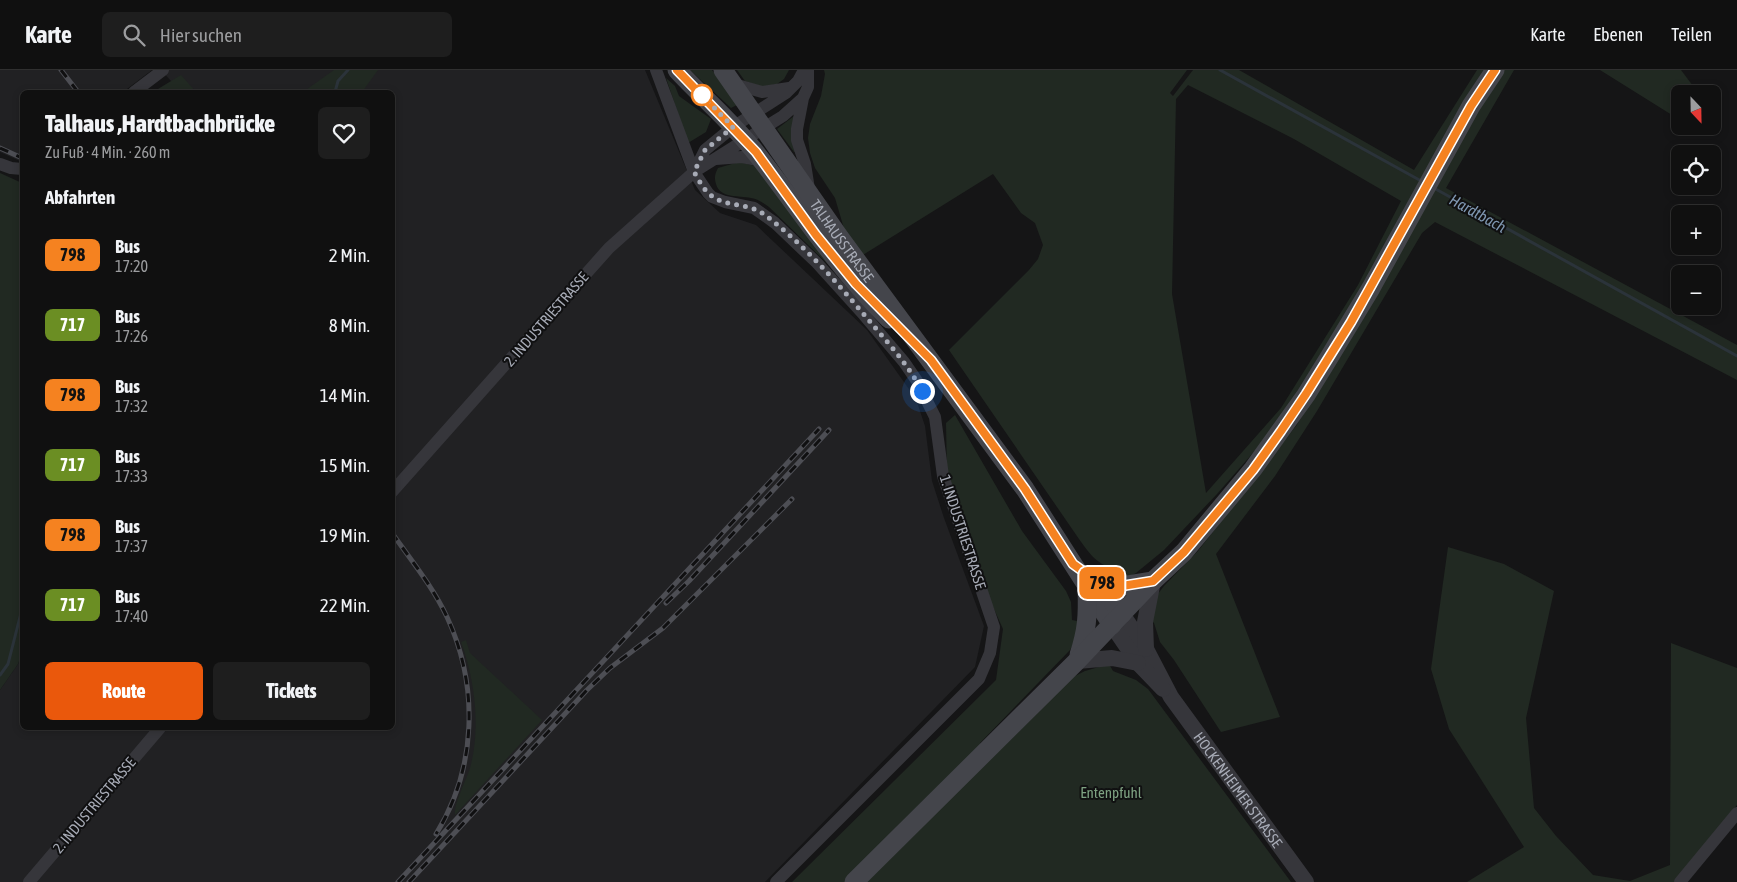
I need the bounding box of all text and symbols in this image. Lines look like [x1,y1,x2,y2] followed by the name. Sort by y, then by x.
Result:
[102,12,452,57] search box
[25,21,72,48] text: Karte
[120,21,148,49] icon: search
[160,24,242,46] text: Hier suchen
[1530,24,1565,45] text: Karte
[1593,24,1643,45] text: Ebenen
[1671,24,1712,45] text: Teilen
[691,84,713,106] unlabelled marker
[1671,85,1721,135] north arrow
[1671,85,1721,315] map controls
[318,107,370,159] button: heart
[45,110,275,137] text: Talhaus ,Hardtbachbrücke
[45,143,170,161] text: Zu Fuß · 4 Min. · 260 m
[1671,145,1721,195] button: locate
[45,186,115,208] text: Abfahrten
[1447,190,1510,236] water label: Hardtbach
[807,196,878,285] street label: TALHAUSSTRASSE
[1671,205,1721,255] button: +
[115,235,140,257] text: Bus
[60,244,85,265] text: 798
[329,244,370,266] text: 2 Min.
[115,257,148,275] text: 17:20
[1671,265,1721,315] button: −
[501,268,592,369] street label: 2. INDUSTRIESTRASSE
[115,305,140,327] text: Bus
[60,314,85,335] text: 717
[329,314,370,336] text: 8 Min.
[115,327,148,345] text: 17:26
[115,375,140,397] text: Bus
[910,379,935,404] your location
[60,384,85,405] text: 798
[320,384,370,406] text: 14 Min.
[115,397,148,415] text: 17:32
[115,445,140,467] text: Bus
[60,454,85,475] text: 717
[320,454,370,476] text: 15 Min.
[115,467,148,485] text: 17:33
[937,473,990,592] street label: 1. INDUSTRIESTRASSE
[115,515,140,537] text: Bus
[60,524,85,545] text: 798
[320,524,370,546] text: 19 Min.
[115,537,148,555] text: 17:37
[1073,567,1131,599] line badge: 798
[1089,572,1115,593] text: 798
[115,585,140,607] text: Bus
[60,594,85,615] text: 717
[320,594,370,616] text: 22 Min.
[115,607,148,625] text: 17:40
[45,662,203,720] button: Route
[213,662,370,720] button: Tickets
[1191,728,1287,851] street label: HOCKENHEIMER STRASSE
[49,753,139,856] street label: 2. INDUSTRIESTRASSE
[1080,784,1142,801] park label: Entenpfuhl

